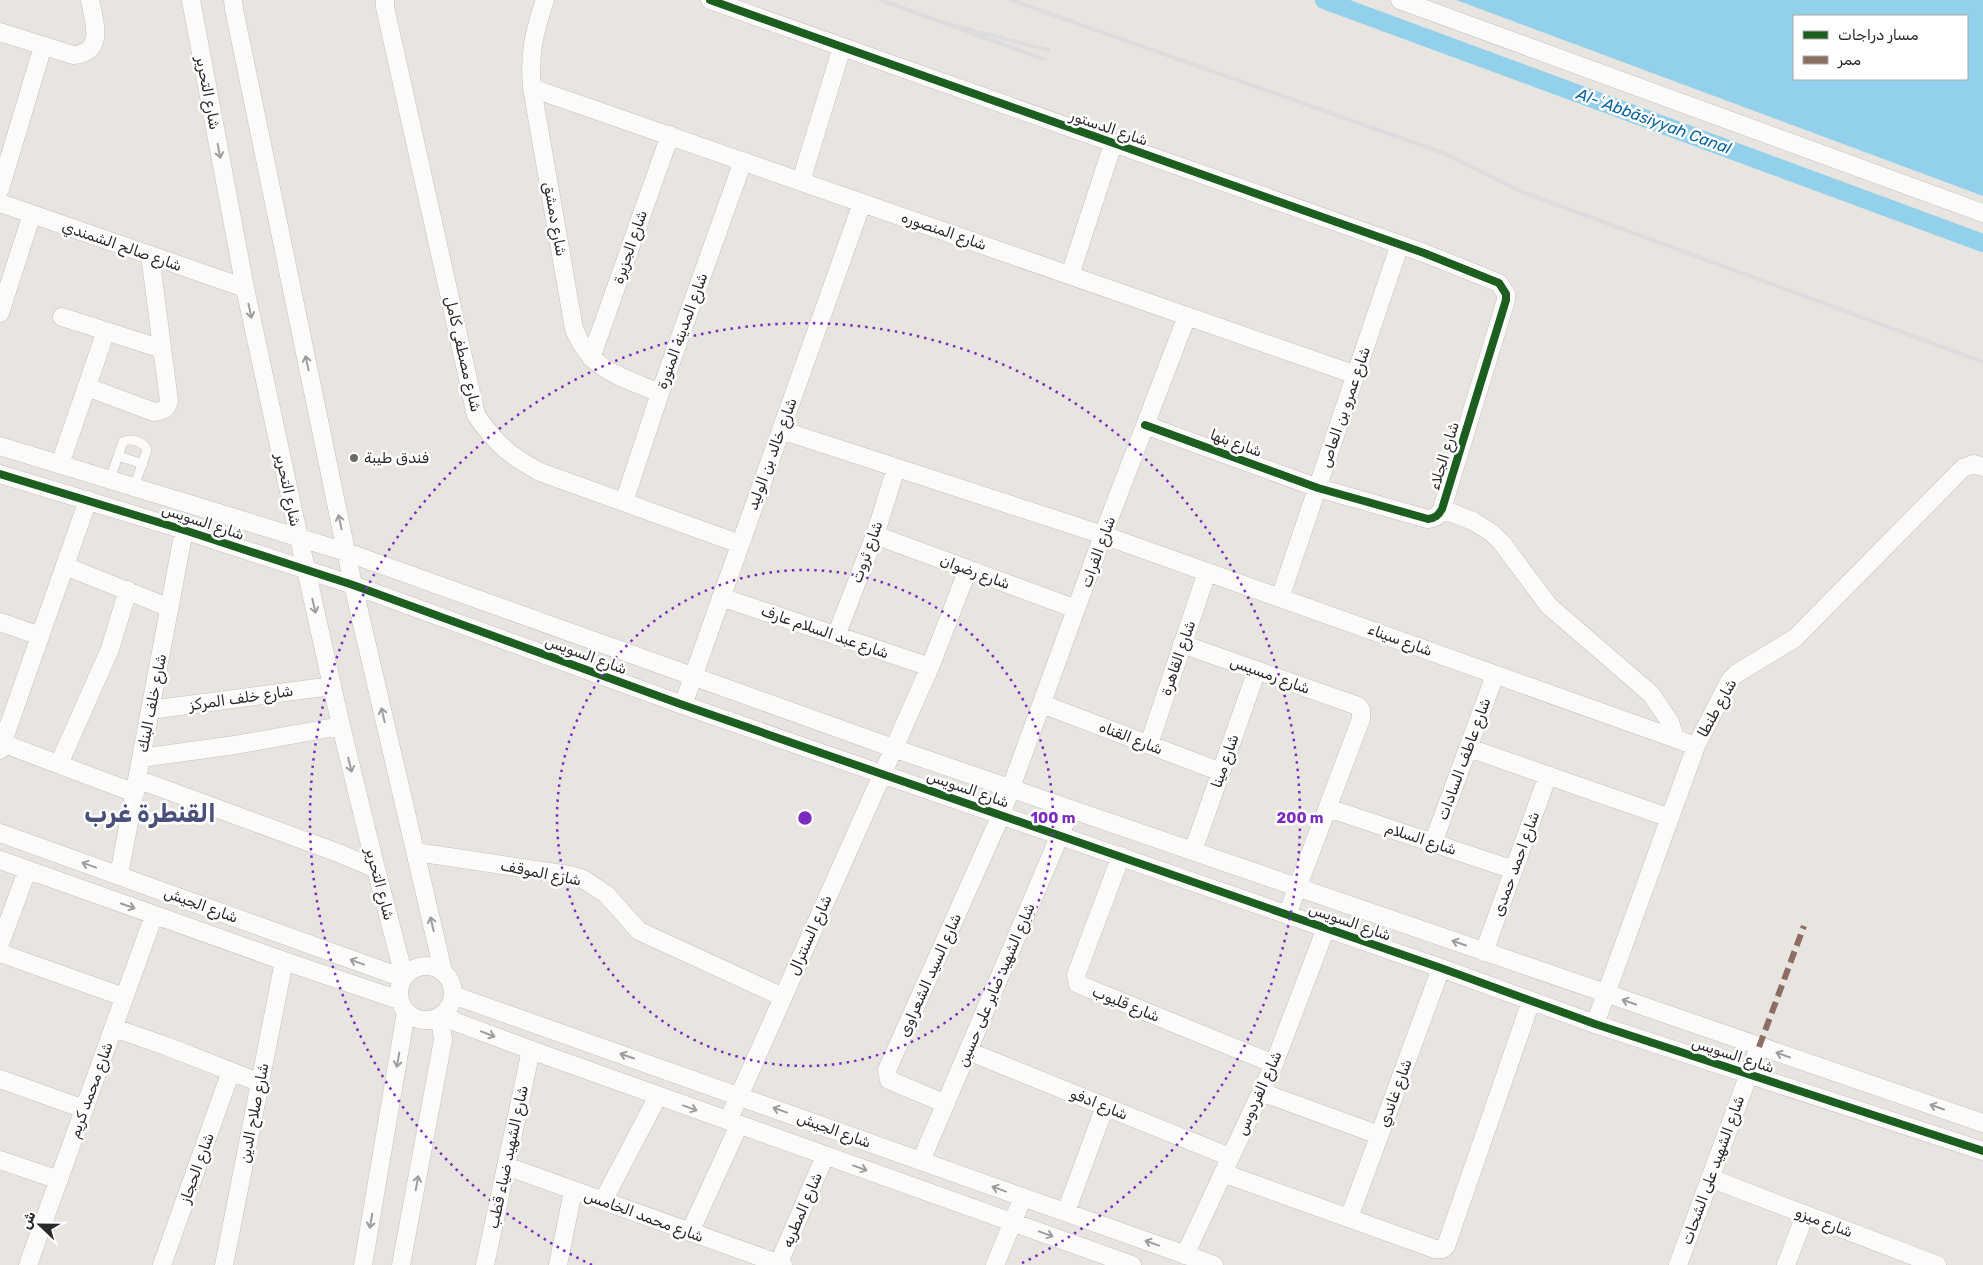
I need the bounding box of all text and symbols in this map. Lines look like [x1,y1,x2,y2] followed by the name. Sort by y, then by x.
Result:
[1793,15,1968,80] legend
[1838,26,1919,44] text: مسار دراجات
[1837,51,1861,69] text: ممر
[190,54,224,132] street label: شارع التحرير
[1573,84,1735,158] water label: Al-ʿAbbāsiyyah Canal
[1066,106,1150,152] street label: شارع الدستور
[215,143,225,159] one-way arrow
[538,180,570,258] street label: شارع دمشق
[609,208,653,287] street label: شارع الجزيرة
[898,208,989,256] street label: شارع المنصوره
[59,217,184,277] street label: شارع صالح الشمندي
[653,270,713,392] street label: شارع المدينه المنورة
[439,294,485,414] street label: شارع مصطفى كامل
[246,302,255,318] one-way arrow
[1316,344,1376,470] street label: شارع عمرو بن العاص
[302,355,311,371] one-way arrow
[743,395,803,513] street label: شارع خالد بن الوليد
[1425,420,1465,493] street label: شارع الجلاء
[1207,425,1264,463] street label: شارع بنها
[364,449,429,467] place label: فندق طيبة
[269,451,305,529] street label: شارع التحرير
[348,452,360,464] marker: فندق طيبة
[159,500,247,546] street label: شارع السويس
[335,514,344,530] one-way arrow
[1077,514,1121,591] street label: شارع الفرات
[847,518,888,586] street label: شارع ثروت
[937,551,1012,595] street label: شارع رضوان
[310,598,319,614] one-way arrow
[758,602,891,664] street label: شارع عبد السلام عارف
[1157,618,1201,699] street label: شارع القاهرة
[1364,620,1435,662] street label: شارع سيناء
[542,632,629,680] street label: شارع السويس
[134,652,172,754] street label: شارع خلف البنك
[1227,652,1312,700] street label: شارع رمسيس
[1694,675,1742,741] street label: شارع طنطا
[187,682,295,716] street label: شارع خلف المركز
[1433,695,1496,823] street label: شارع عاطف السادات
[378,707,387,723] one-way arrow
[1096,718,1165,760] street label: شارع القناه
[1207,732,1245,791] street label: شارع مينا
[346,756,355,772] one-way arrow
[924,767,1012,813] street label: شارع السويس
[84,799,216,828] district label: القنطرة غرب
[796,809,814,827] centre of rings
[1031,809,1075,827] text: 100 m
[1276,809,1324,827] text: 200 m
[1489,809,1545,920] street label: شارع احمد حمدى
[1383,819,1459,861] street label: شارع السلام
[360,845,398,923] street label: شارع التحرير
[499,856,583,892] street label: شارع الموقف
[82,860,97,869] one-way arrow
[161,883,240,929] street label: شارع الجيش
[784,892,838,979] street label: شارع السنترال
[953,900,1041,1070] street label: شارع الشهيد صابر على حسين
[1306,900,1394,946] street label: شارع السويس
[120,902,136,911] one-way arrow
[895,910,967,1040] street label: شارع السيد الشعراوى
[427,916,436,932] one-way arrow
[1452,938,1467,947] one-way arrow
[349,956,365,966] one-way arrow
[1089,982,1163,1028] street label: شارع قليوب
[1622,997,1638,1006] one-way arrow
[480,1030,495,1039] one-way arrow
[1689,1033,1777,1079] street label: شارع السويس
[65,1039,119,1141] street label: شارع محمد كريم
[1232,1048,1287,1139] street label: شارع الفردوس
[1776,1050,1791,1059] one-way arrow
[620,1051,635,1060] one-way arrow
[392,1052,402,1068] one-way arrow
[1374,1056,1418,1130] street label: شارع غاندي
[235,1062,274,1165] street label: شارع صلاح الدين
[484,1084,534,1231] street label: شارع الشهيد ضياء قطب
[1067,1084,1131,1126] street label: شارع ادفو
[1678,1093,1750,1248] street label: شارع الشهيد على الشحات
[1930,1102,1945,1111] one-way arrow
[682,1104,697,1113] one-way arrow
[773,1105,788,1114] one-way arrow
[794,1108,873,1154] street label: شارع الجيش
[176,1130,220,1207] street label: شارع الحجاز
[851,1164,867,1173] one-way arrow
[778,1170,828,1251] street label: شارع المطريه
[412,1175,422,1191] one-way arrow
[992,1184,1007,1193] one-way arrow
[581,1186,706,1248] street label: شارع محمد الخامس
[15,1200,65,1250] north arrow
[1792,1203,1855,1243] street label: شارع ميزو
[17,1209,40,1232] text: ش
[365,1212,375,1228] one-way arrow
[1037,1230,1053,1239] one-way arrow
[1145,1238,1160,1247] one-way arrow

